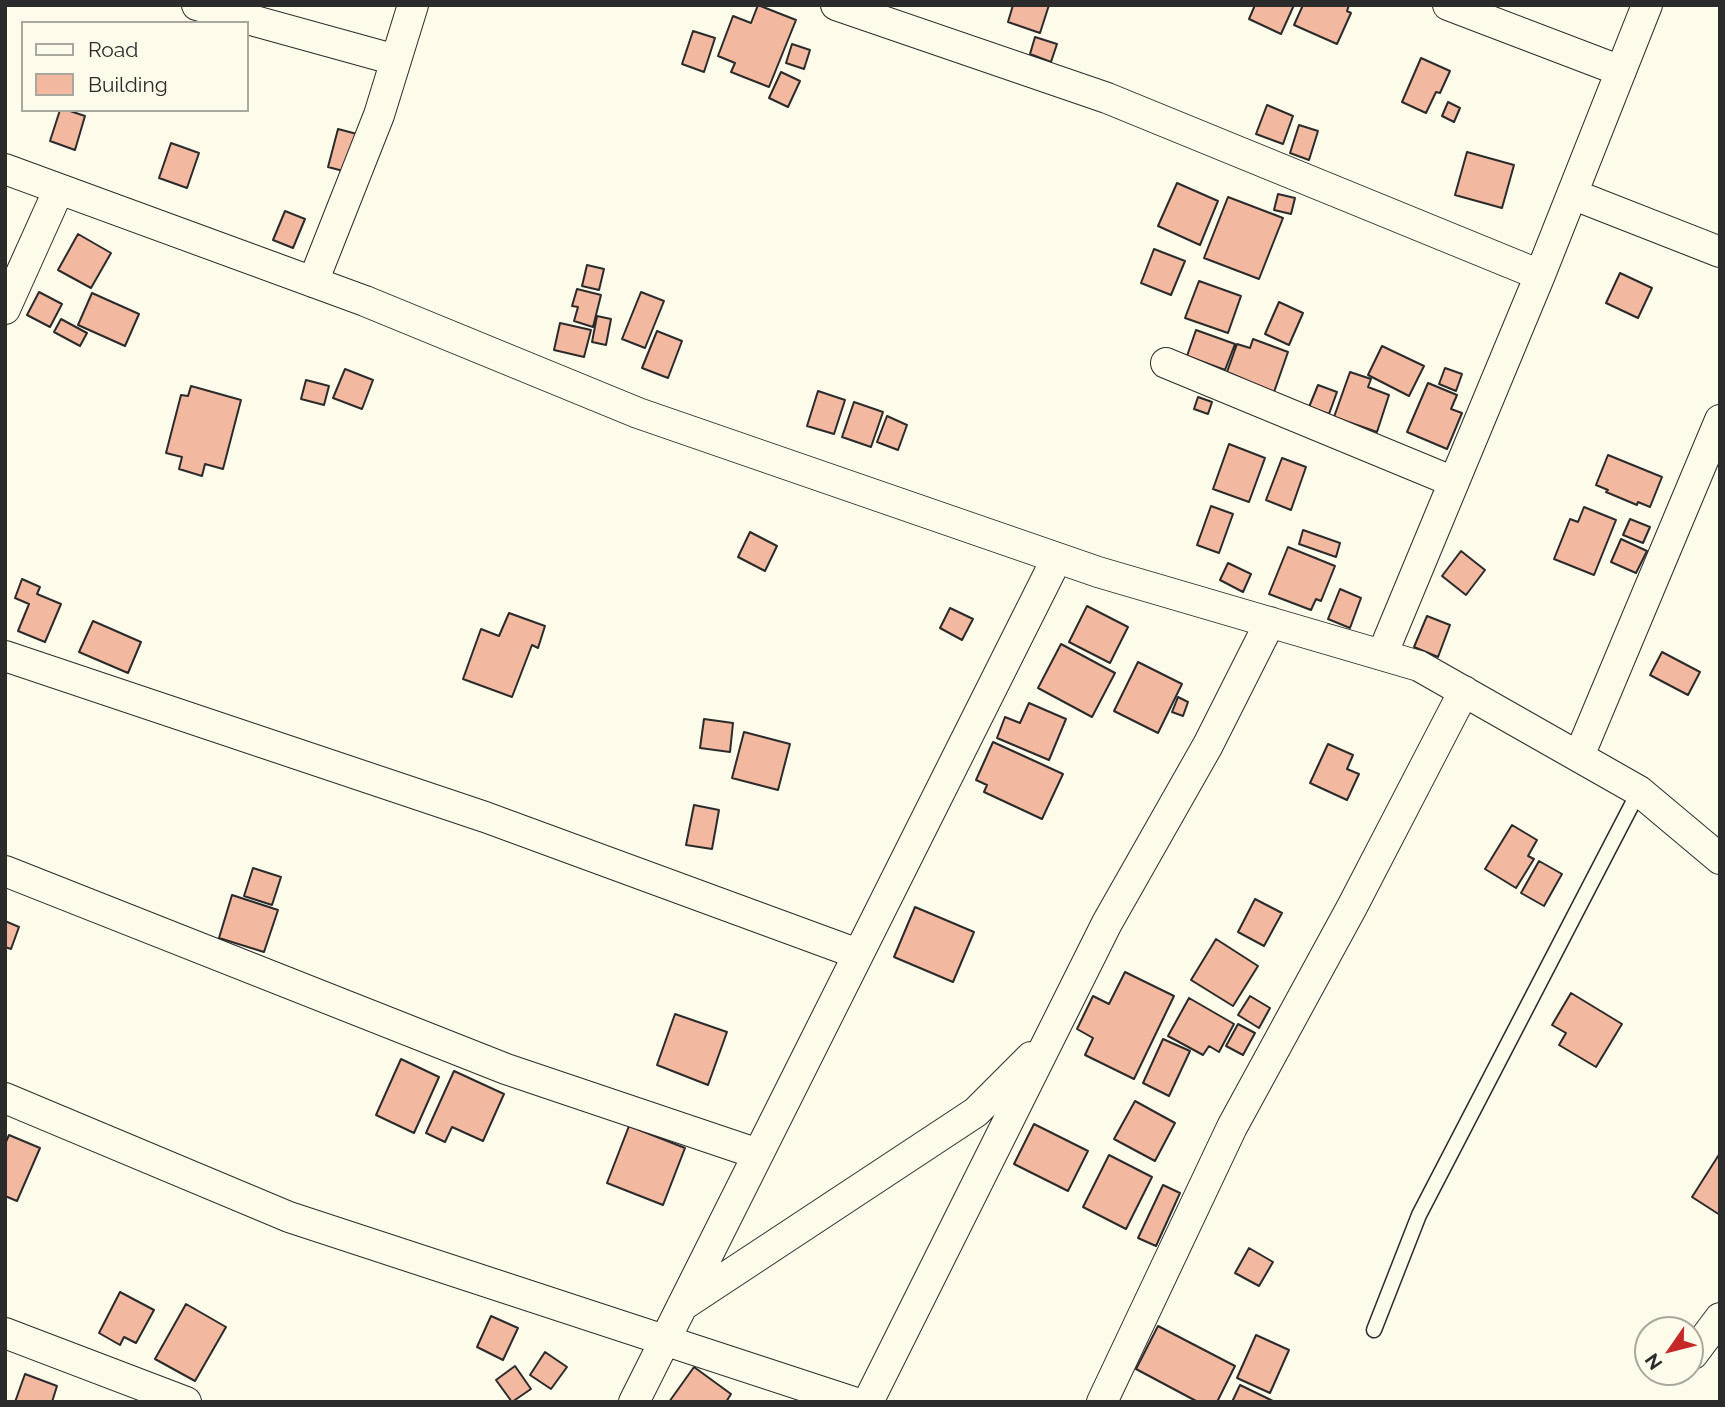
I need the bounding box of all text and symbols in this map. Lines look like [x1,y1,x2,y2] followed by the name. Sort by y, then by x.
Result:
[21,21,248,112] legend
[88,37,138,62] text: Road
[88,72,168,97] text: Building
[1634,1316,1704,1386] north arrow
[1640,1350,1667,1374] text: N

